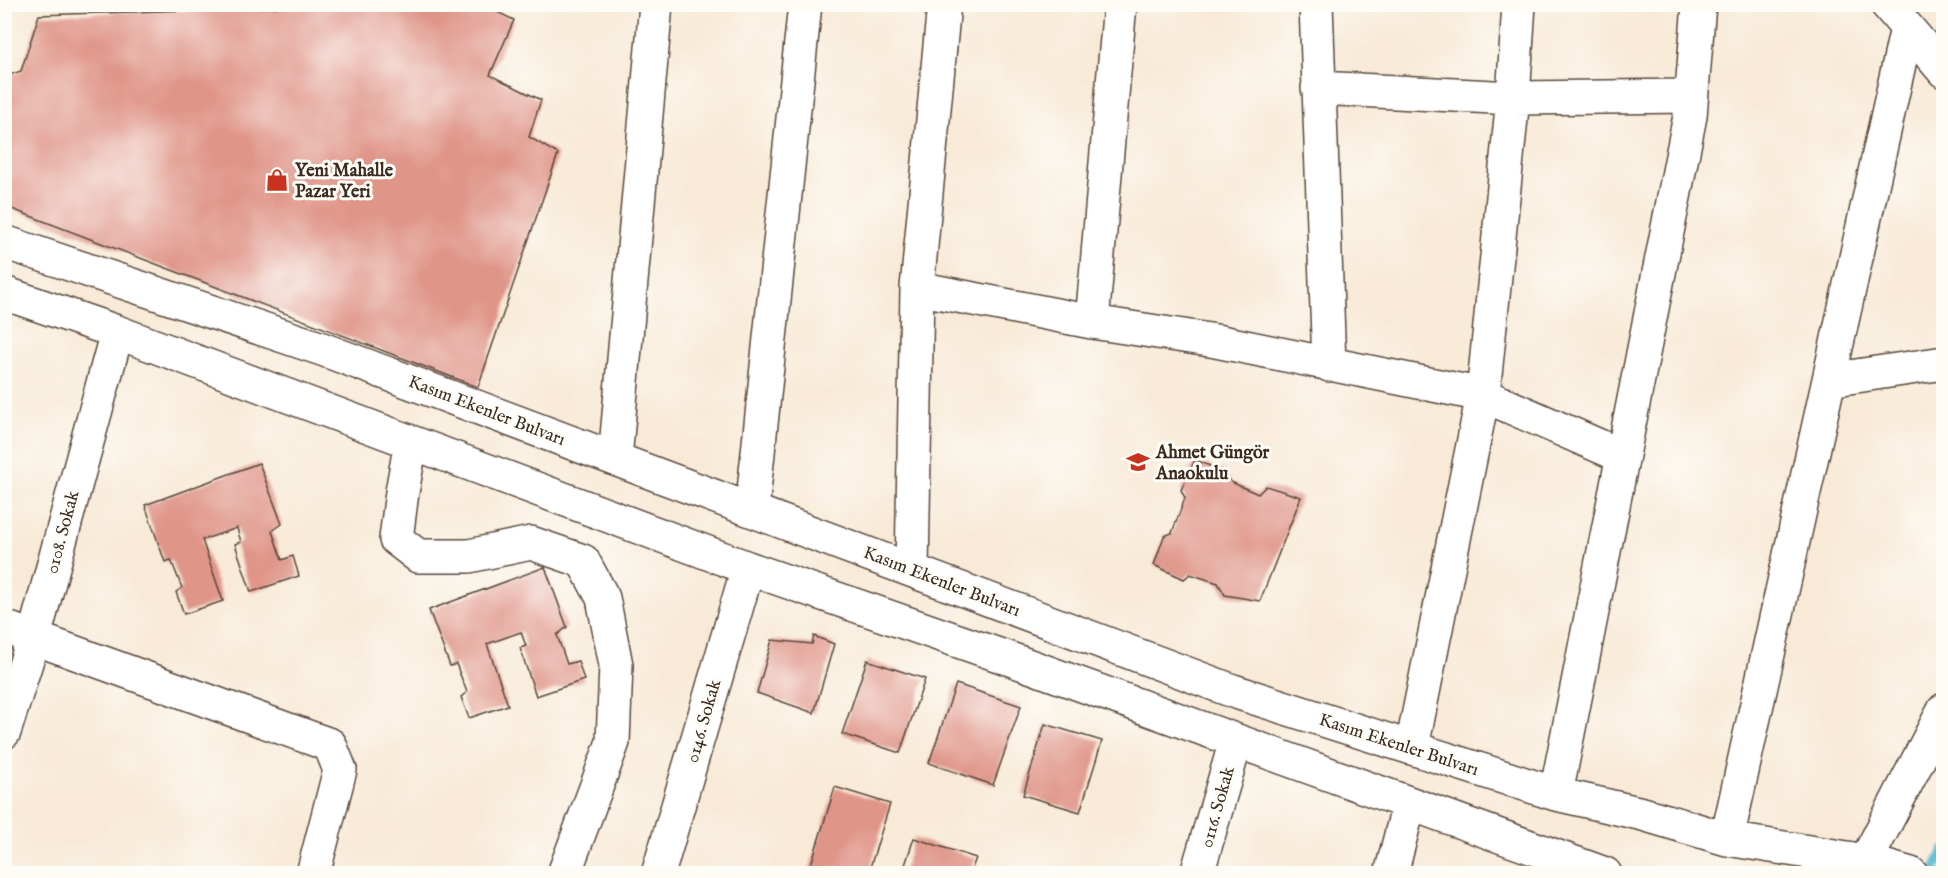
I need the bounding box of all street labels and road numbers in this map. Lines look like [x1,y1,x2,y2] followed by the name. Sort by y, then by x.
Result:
[405,371,568,452] street label: Kasım Ekenler Bulvarı
[41,488,86,576] street label: 0108. Sokak
[860,542,1023,623] street label: Kasım Ekenler Bulvarı
[682,677,727,766] street label: 0146. Sokak
[1316,709,1481,782] street label: Kasım Ekenler Bulvarı
[1196,764,1241,851] street label: 0116. Sokak

